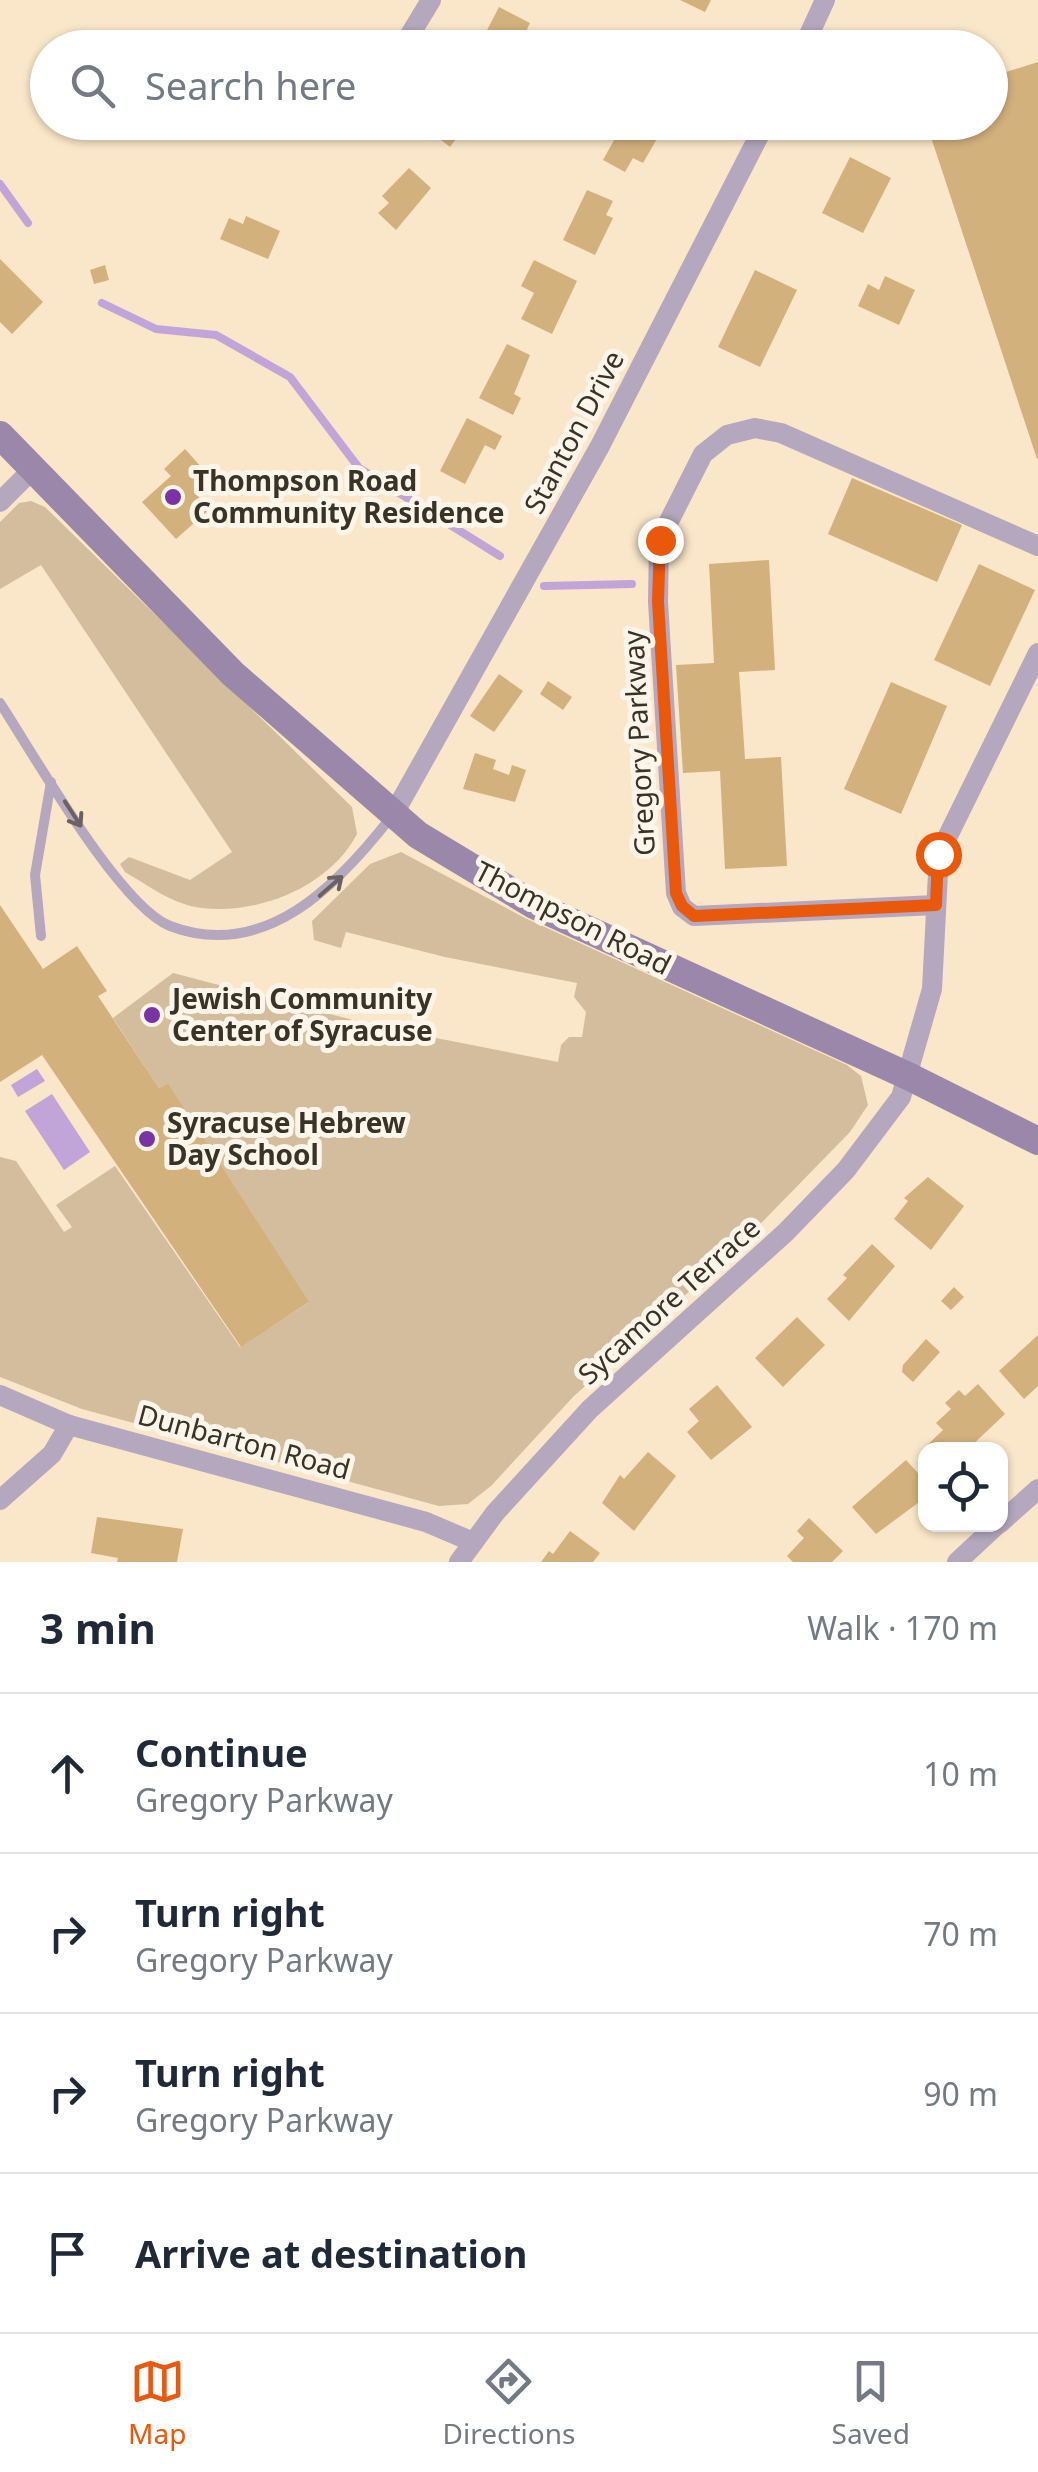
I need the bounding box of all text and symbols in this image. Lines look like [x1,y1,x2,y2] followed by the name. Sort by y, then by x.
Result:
[30,30,1008,140] search box
[65,58,120,113] icon: search
[145,59,356,111] text: Search here
[514,343,632,520] street label: Stanton Drive
[193,461,505,531] place label: Thompson Road Community Residence
[162,486,184,508] marker: Thompson Road Community Residence
[638,518,684,564] route end
[613,629,663,857] street label: Gregory Parkway
[62,799,83,828] one-way arrow
[916,832,962,878] route start
[469,851,678,983] street label: Thompson Road
[318,874,343,897] one-way arrow
[169,979,433,1049] place label: Jewish Community Center of Syracuse
[141,1004,163,1026] marker: Jewish Community Center of Syracuse
[167,1103,406,1173] place label: Syracuse Hebrew Day School
[136,1128,158,1150] marker: Syracuse Hebrew Day School
[569,1208,768,1392] street label: Sycamore Terrace
[134,1394,355,1488] street label: Dunbarton Road
[918,1442,1008,1532] map controls
[918,1442,1008,1532] button: locate
[40,1599,156,1656] text: 3 min
[807,1606,998,1649] text: Walk · 170 m
[135,1726,308,1778] text: Continue
[40,1746,95,1801] icon: ahead
[923,1752,998,1795] text: 10 m
[135,1778,393,1821] text: Gregory Parkway
[135,1886,325,1938] text: Turn right
[40,1906,95,1961] icon: right
[923,1912,998,1955] text: 70 m
[135,1938,393,1981] text: Gregory Parkway
[135,2046,325,2098] text: Turn right
[40,2066,95,2121] icon: right
[923,2072,998,2115] text: 90 m
[135,2098,393,2141] text: Gregory Parkway
[40,2226,95,2281] icon: arrive
[135,2227,527,2279] text: Arrive at destination
[128,2354,186,2452] tab: Map
[443,2354,575,2452] tab: Directions
[832,2354,910,2452] tab: Saved

